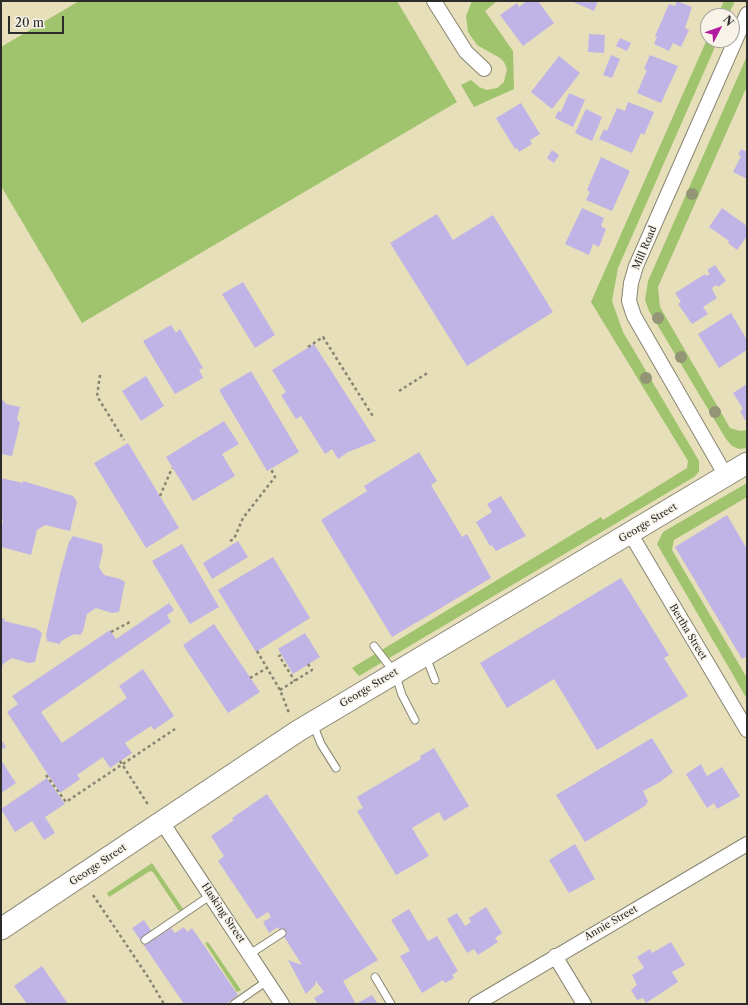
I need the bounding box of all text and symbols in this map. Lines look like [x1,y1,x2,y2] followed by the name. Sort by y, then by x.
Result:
[10,8,66,34] scale bar
[700,8,740,48] north arrow
[720,13,737,29] text: N
[15,15,44,30] text: 20 m
[630,224,660,272] street label: Mill Road
[617,501,679,545] street label: George Street
[667,602,709,662] street label: Bertha Street
[338,666,400,710] street label: George Street
[67,842,129,888] street label: George Street
[199,881,247,945] street label: Hasking Street
[582,903,640,943] street label: Annie Street

